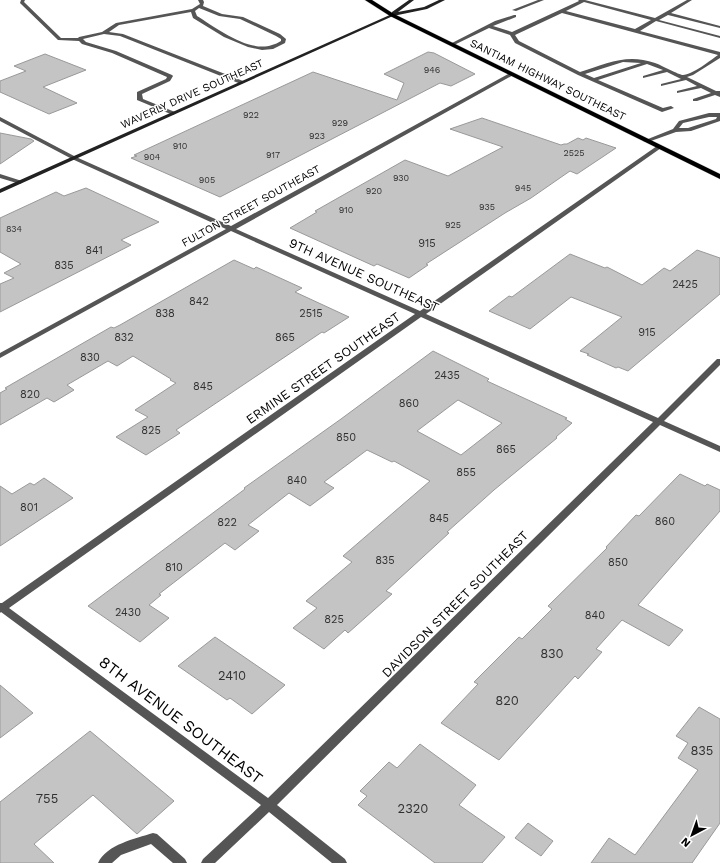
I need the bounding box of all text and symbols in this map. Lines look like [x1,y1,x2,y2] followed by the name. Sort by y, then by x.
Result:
[468,37,628,124] street label: SANTIAM HIGHWAY SOUTHEAST
[119,56,266,131] street label: WAVERLY DRIVE SOUTHEAST
[424,65,440,75] house number: 946
[243,110,259,120] house number: 922
[332,118,348,128] house number: 929
[309,131,325,141] house number: 923
[173,141,188,151] house number: 910
[564,148,584,158] house number: 2525
[266,150,280,160] house number: 917
[144,152,161,162] house number: 904
[180,162,323,250] street label: FULTON STREET SOUTHEAST
[393,173,410,183] house number: 930
[199,175,215,185] house number: 905
[515,183,531,193] house number: 945
[366,186,383,196] house number: 920
[479,202,495,212] house number: 935
[339,205,354,215] house number: 910
[445,220,461,230] house number: 925
[6,224,23,234] house number: 834
[287,235,441,315] street label: 9TH AVENUE SOUTHEAST
[418,237,436,250] house number: 915
[85,244,103,257] house number: 841
[54,259,74,272] house number: 835
[672,278,698,291] house number: 2425
[189,295,209,308] house number: 842
[155,307,175,320] house number: 838
[299,307,323,320] house number: 2515
[243,309,403,427] street label: ERMINE STREET SOUTHEAST
[638,326,656,339] house number: 915
[114,331,134,344] house number: 832
[275,331,295,344] house number: 865
[80,351,100,364] house number: 830
[434,369,460,382] house number: 2435
[193,380,213,393] house number: 845
[20,388,40,401] house number: 820
[399,397,419,410] house number: 860
[141,424,161,437] house number: 825
[336,431,356,444] house number: 850
[496,443,516,456] house number: 865
[456,466,476,479] house number: 855
[287,474,307,487] house number: 840
[20,501,38,514] house number: 801
[429,512,449,525] house number: 845
[655,515,675,528] house number: 860
[217,516,237,529] house number: 822
[379,528,531,680] street label: DAVIDSON STREET SOUTHEAST
[375,554,395,567] house number: 835
[608,556,628,569] house number: 850
[165,561,183,574] house number: 810
[115,606,141,619] house number: 2430
[585,609,605,622] house number: 840
[324,613,344,626] house number: 825
[540,646,564,661] house number: 830
[95,652,267,788] street label: 8TH AVENUE SOUTHEAST
[218,668,246,683] house number: 2410
[495,693,519,708] house number: 820
[691,743,713,758] house number: 835
[36,791,58,806] house number: 755
[398,801,428,816] house number: 2320
[672,815,712,855] north arrow
[678,835,693,850] text: N

